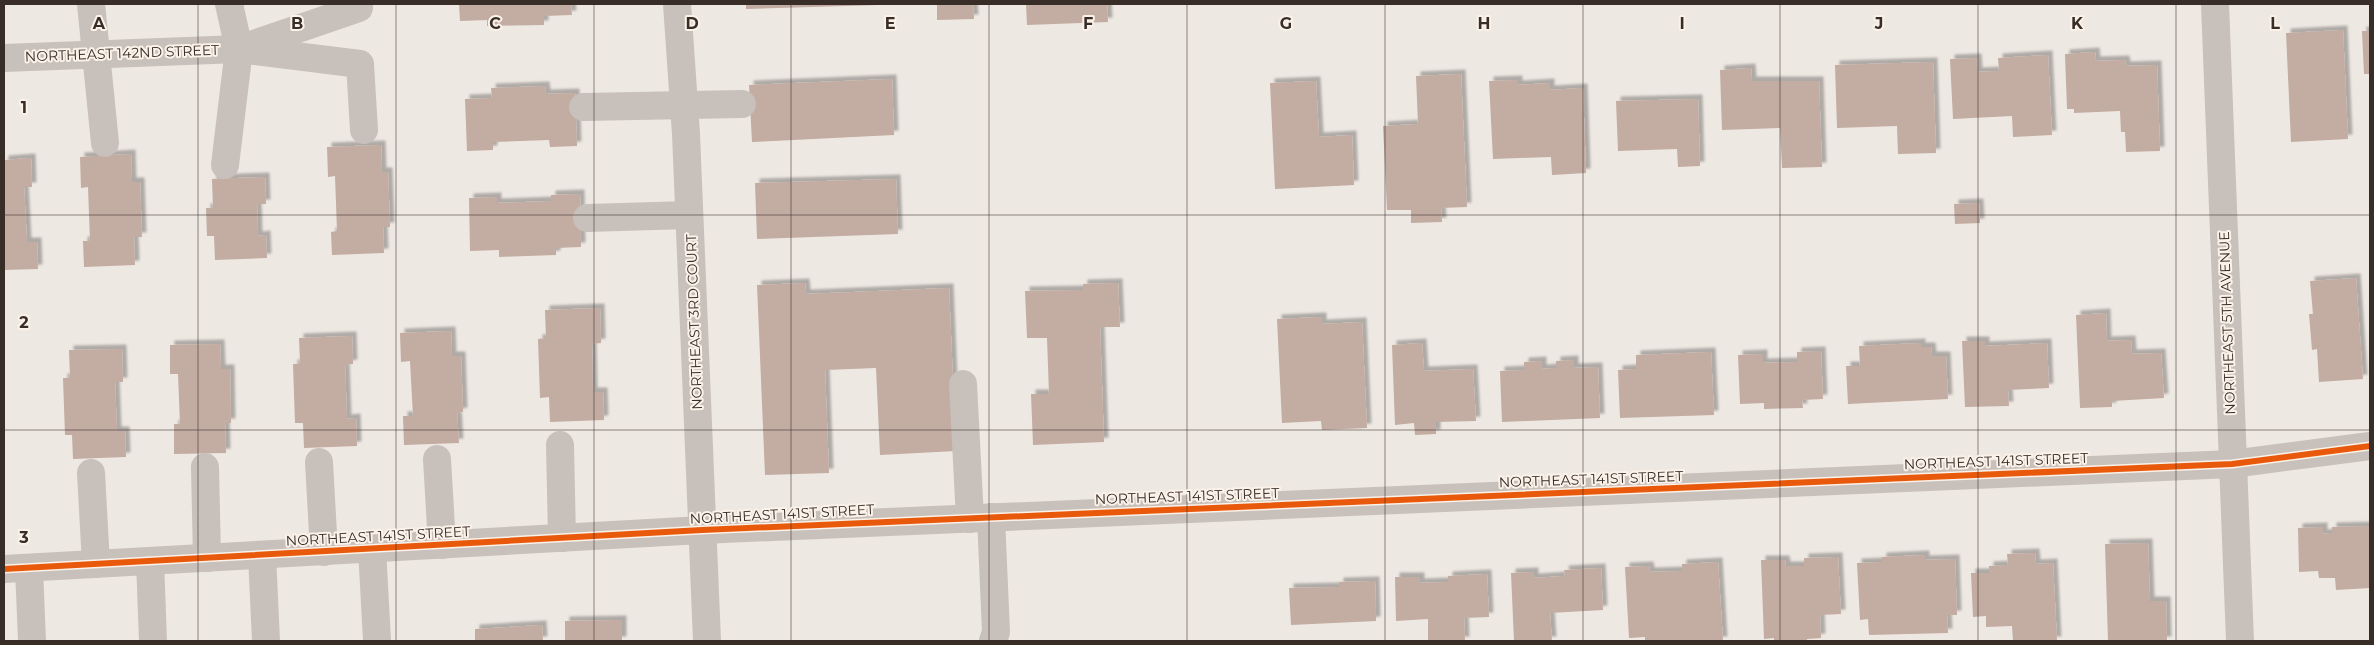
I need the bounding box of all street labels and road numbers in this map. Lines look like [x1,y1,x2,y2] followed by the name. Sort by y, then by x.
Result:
[25,41,219,65] street label: NORTHEAST 142ND STREET
[2215,231,2239,415] street label: NORTHEAST 5TH AVENUE
[682,234,706,410] street label: NORTHEAST 3RD COURT
[1903,449,2089,473] street label: NORTHEAST 141ST STREET
[1498,467,1684,491] street label: NORTHEAST 141ST STREET
[1094,484,1280,508] street label: NORTHEAST 141ST STREET
[689,500,875,528] street label: NORTHEAST 141ST STREET
[285,522,471,550] street label: NORTHEAST 141ST STREET

